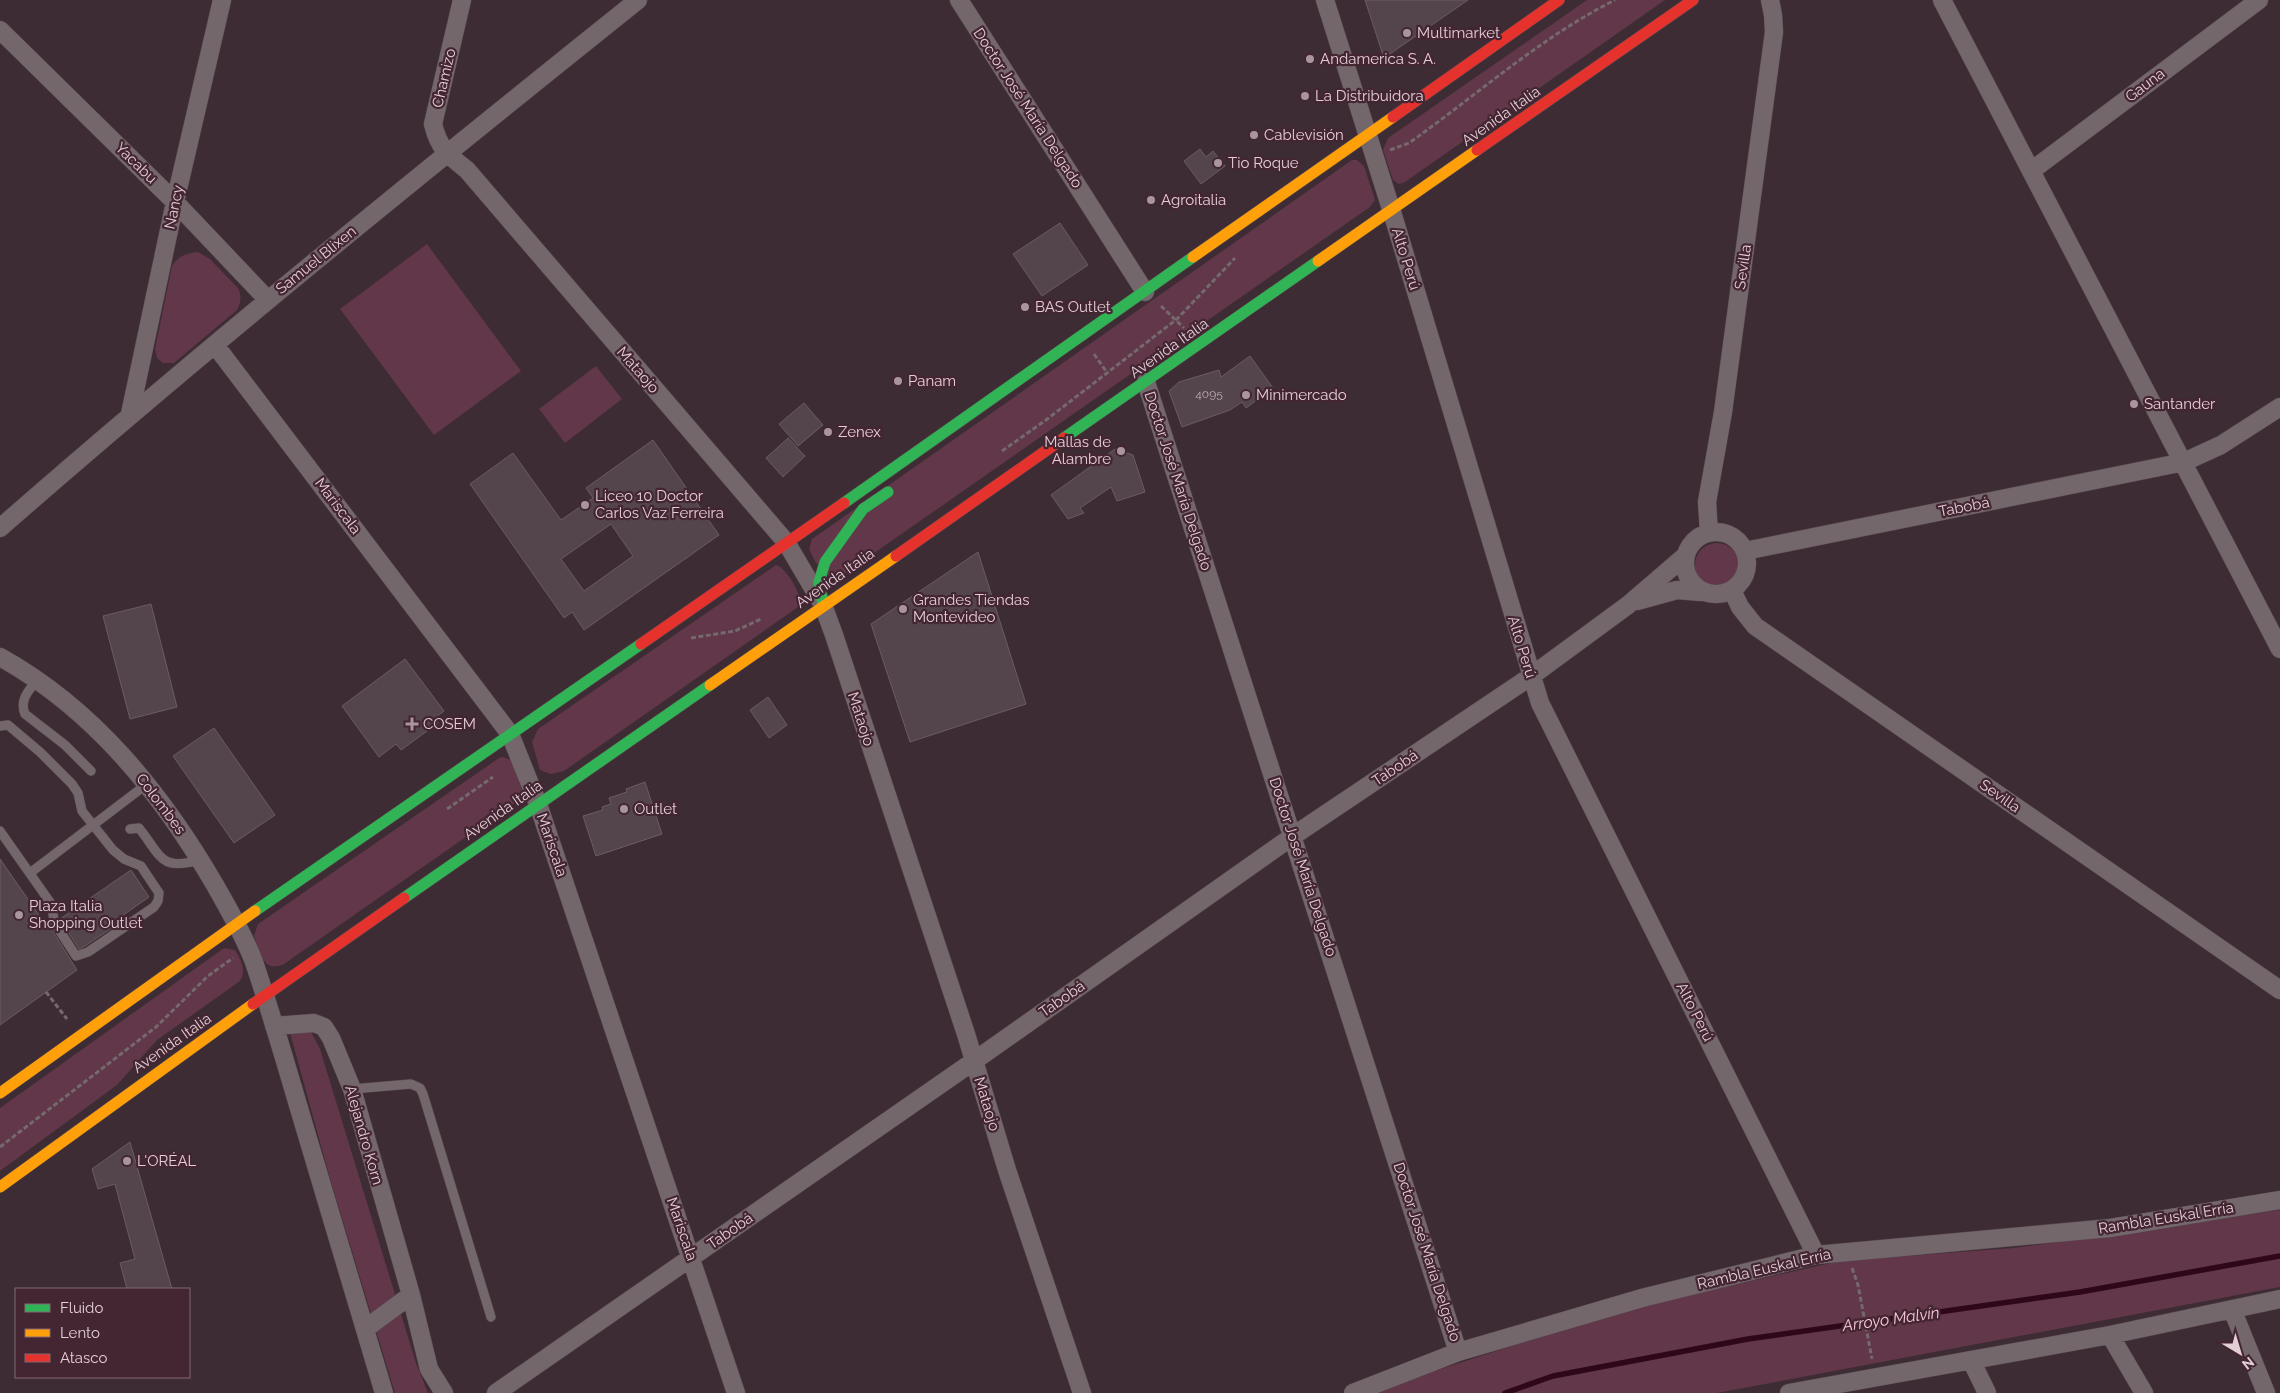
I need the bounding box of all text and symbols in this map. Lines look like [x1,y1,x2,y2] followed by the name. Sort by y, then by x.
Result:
[1417,24,1500,42] place label: Multimarket
[970,25,1087,191] street label: Doctor José María Delgado
[1401,27,1413,39] marker: Multimarket
[428,46,460,109] street label: Chamizo
[1320,50,1436,68] place label: Andamerica S. A.
[1304,53,1316,65] marker: Andamerica S. A.
[2122,64,2168,106] street label: Gauna
[1458,82,1544,150] street label: Avenida Italia
[1315,87,1424,105] place label: La Distribuidora
[1299,90,1311,102] marker: La Distribuidora
[1264,126,1344,144] place label: Cablevisión
[1248,129,1260,141] marker: Cablevisión
[111,139,161,187] street label: Yacabu
[1228,154,1299,172] place label: Tio Roque
[1212,157,1224,169] marker: Tio Roque
[161,183,187,231] street label: Nancy
[1161,191,1226,209] place label: Agroitalia
[1145,194,1157,206] marker: Agroitalia
[272,222,360,298] street label: Samuel Blixen
[1388,226,1424,292] street label: Alto Perú
[1731,243,1755,291] street label: Sevilla
[1035,298,1111,316] place label: BAS Outlet
[1019,301,1031,313] marker: BAS Outlet
[1126,314,1212,382] street label: Avenida Italia
[613,343,663,397] street label: Mataojo
[908,372,956,390] place label: Panam
[892,375,904,387] marker: Panam
[1256,386,1347,404] place label: Minimercado
[1195,387,1223,401] house number: 4095
[1141,389,1215,573] street label: Doctor José María Delgado
[1240,389,1252,401] marker: Minimercado
[2144,395,2216,413] place label: Santander
[2128,398,2140,410] marker: Santander
[838,423,881,441] place label: Zenex
[822,426,834,438] marker: Zenex
[1044,433,1111,468] place label: Mallas de Alambre
[1115,445,1127,457] marker: Mallas de Alambre
[311,474,365,538] street label: Mariscala
[595,487,724,522] place label: Liceo 10 Doctor Carlos Vaz Ferreira
[1937,493,1991,521] street label: Tabobá
[579,499,591,511] marker: Liceo 10 Doctor Carlos Vaz Ferreira
[792,544,878,612] street label: Avenida Italia
[913,591,1029,626] place label: Grandes Tiendas Montevideo
[897,603,909,615] marker: Grandes Tiendas Montevideo
[1504,614,1540,680] street label: Alto Perú
[844,690,878,748] street label: Mataojo
[423,715,476,733] place label: COSEM
[405,717,419,731] marker: COSEM
[1369,746,1421,790] street label: Tabobá
[132,770,190,838] street label: Colombes
[1266,775,1340,959] street label: Doctor José María Delgado
[460,776,546,844] street label: Avenida Italia
[1976,776,2024,816] street label: Sevilla
[634,800,677,818] place label: Outlet
[618,803,630,815] marker: Outlet
[533,811,571,879] street label: Mariscala
[29,897,142,932] place label: Plaza Italia Shopping Outlet
[13,909,25,921] marker: Plaza Italia Shopping Outlet
[1036,977,1088,1021] street label: Tabobá
[1672,979,1718,1045] street label: Alto Perú
[129,1009,215,1077] street label: Avenida Italia
[970,1075,1004,1133] street label: Mataojo
[341,1083,387,1187] street label: Alejandro Korn
[137,1152,197,1170] place label: L'ORÉAL
[121,1155,133,1167] marker: L'ORÉAL
[1390,1160,1464,1344] street label: Doctor José María Delgado
[663,1195,701,1263] street label: Mariscala
[2097,1198,2235,1238] street label: Rambla Euskal Erría
[704,1209,756,1253] street label: Tabobá
[1695,1245,1833,1293] street label: Rambla Euskal Erría
[15,1288,190,1378] legend
[60,1299,103,1317] text: Fluido
[1840,1303,1941,1335] water label: Arroyo Malvín
[60,1324,100,1342] text: Lento
[2215,1328,2265,1378] north arrow
[60,1349,107,1367] text: Atasco
[2239,1354,2257,1373] text: N

